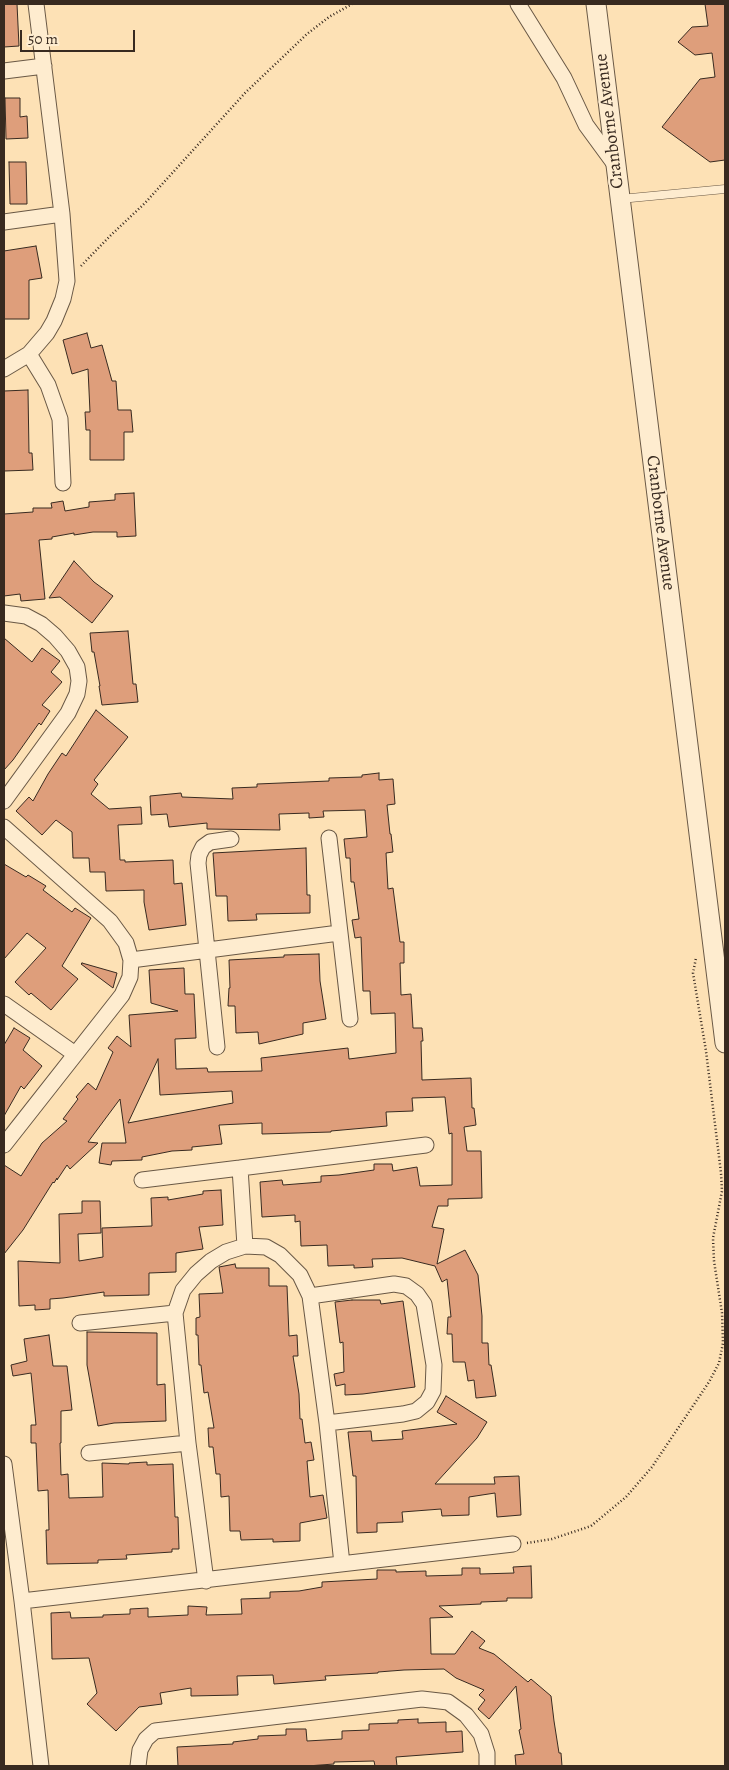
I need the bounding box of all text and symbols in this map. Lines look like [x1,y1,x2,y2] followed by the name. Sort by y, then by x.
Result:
[22,20,138,52] scale bar
[28,29,58,49] text: 50 m
[591,52,629,190] street label: Cranborne Avenue
[641,454,679,592] street label: Cranborne Avenue

